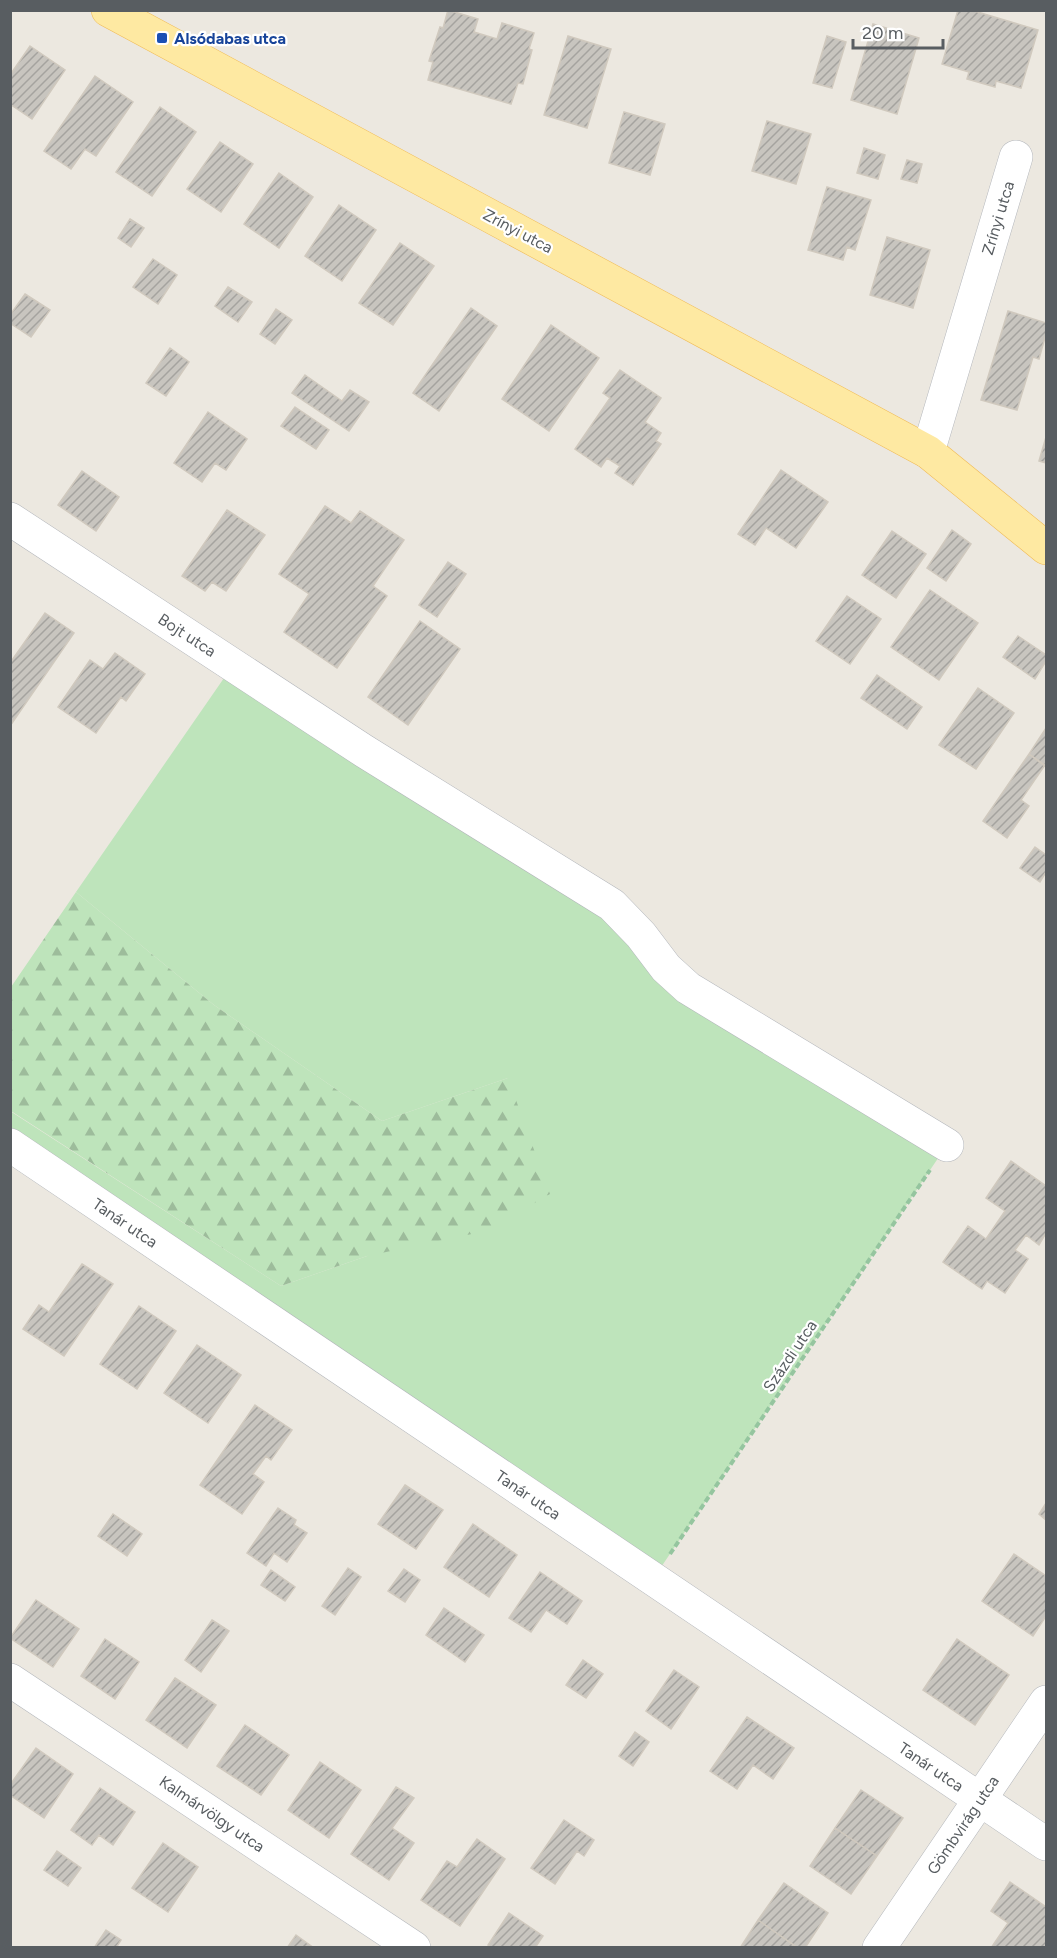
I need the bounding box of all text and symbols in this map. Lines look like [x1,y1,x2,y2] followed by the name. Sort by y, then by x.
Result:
[853,12,943,50] scale bar
[862,22,903,44] text: 20 m
[174,29,286,48] place label: Alsódabas utca
[155,31,169,45] marker: Alsódabas utca
[978,179,1018,257] street label: Zrínyi utca
[480,205,556,257] street label: Zrínyi utca
[155,609,219,661] street label: Bojt utca
[89,1194,161,1252] street label: Tanár utca
[759,1316,821,1396] street label: Százdi utca
[492,1466,564,1524] street label: Tanár utca
[895,1738,967,1796] street label: Tanár utca
[156,1772,268,1856] street label: Kalmárvölgy utca
[923,1772,1003,1878] street label: Gömbvirág utca

